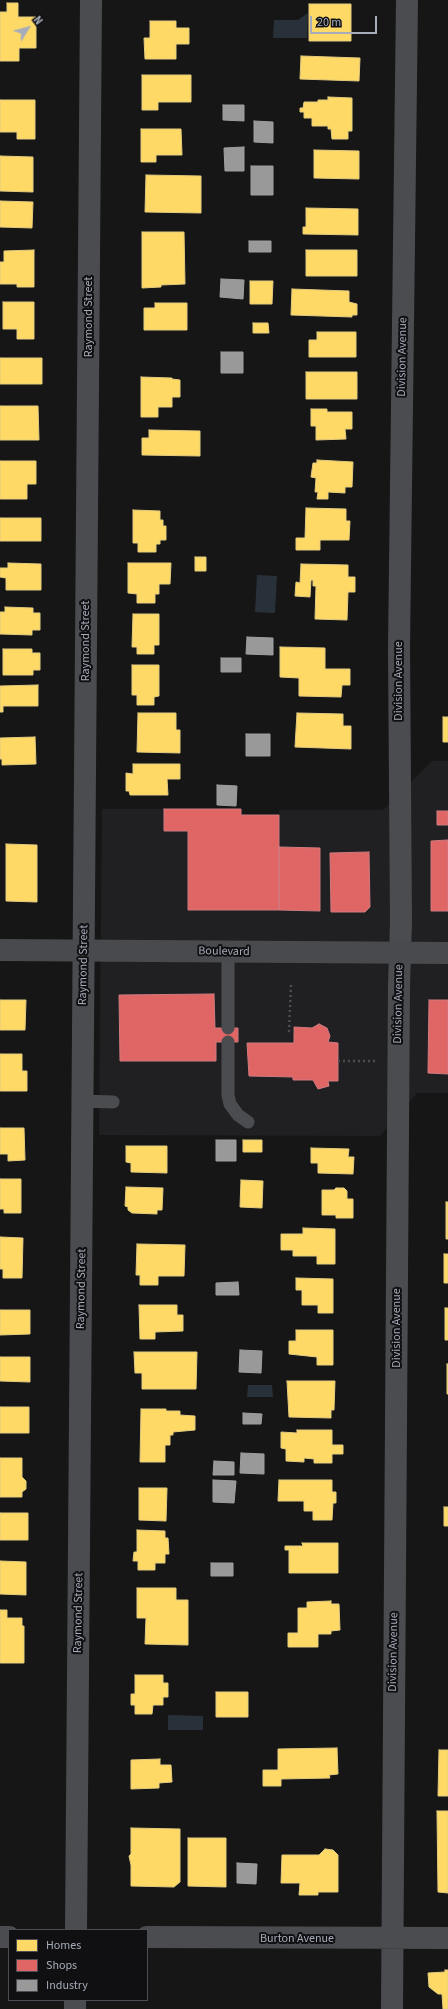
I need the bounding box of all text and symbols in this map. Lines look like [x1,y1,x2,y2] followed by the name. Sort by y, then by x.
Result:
[8,8,48,48] north arrow
[312,8,379,34] scale bar
[30,13,46,28] text: N
[317,14,341,31] text: 20 m
[82,277,96,357] street label: Raymond Street
[395,317,411,397] street label: Division Avenue
[79,601,93,681] street label: Raymond Street
[392,641,406,721] street label: Division Avenue
[76,925,92,1005] street label: Raymond Street
[198,944,250,960] street label: Boulevard
[391,964,407,1044] street label: Division Avenue
[74,1249,90,1329] street label: Raymond Street
[390,1288,404,1368] street label: Division Avenue
[71,1573,87,1653] street label: Raymond Street
[386,1612,402,1692] street label: Division Avenue
[8,1929,148,2001] legend
[260,1932,334,1946] street label: Burton Avenue
[46,1937,81,1954] text: Homes
[46,1957,77,1974] text: Shops
[46,1977,88,1994] text: Industry

